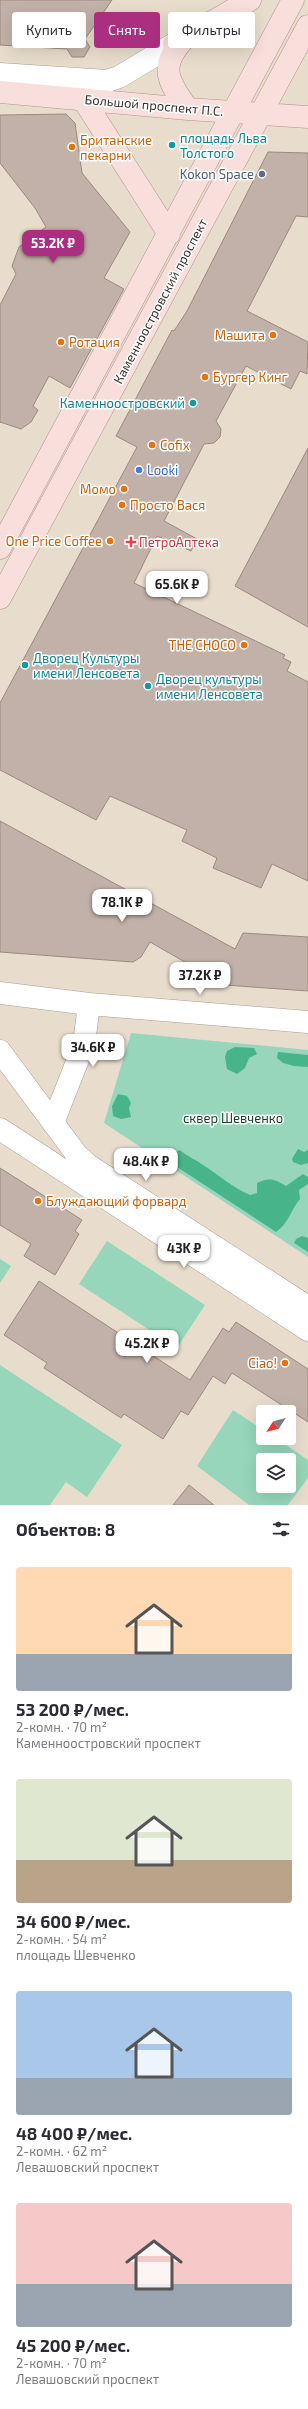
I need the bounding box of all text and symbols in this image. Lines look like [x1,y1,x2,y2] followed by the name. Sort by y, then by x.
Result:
[12,12,86,48] chip: Купить
[94,12,160,48] chip: Снять
[168,12,255,48] chip: Фильтры
[84,91,224,119] street label: Большой проспект П.С.
[180,130,267,161] place label: площадь Льва Толстого
[80,132,152,163] place label: Британские пекарни
[167,140,177,150] marker: площадь Льва Толстого
[67,142,77,152] marker: Британские пекарни
[180,166,254,182] place label: Kokon Space
[257,169,267,179] marker: Kokon Space
[110,215,211,386] street label: Каменноостровский проспект
[16,230,90,264] pin: 53.2K ₽
[31,235,75,251] text: 53.2K ₽
[215,327,265,343] place label: Машита
[268,330,278,340] marker: Машита
[69,334,120,350] place label: Ротация
[56,337,66,347] marker: Ротация
[213,369,288,385] place label: Бургер Кинг
[200,372,210,382] marker: Бургер Кинг
[60,395,185,411] place label: Каменноостровский
[188,398,198,408] marker: Каменноостровский
[160,437,190,453] place label: Cofix
[147,440,157,450] marker: Cofix
[147,462,178,478] place label: Looki
[134,465,144,475] marker: Looki
[80,481,116,497] place label: Момо
[119,484,129,494] marker: Момо
[130,497,205,513] place label: Просто Вася
[117,500,127,510] marker: Просто Вася
[6,533,102,549] place label: One Price Coffee
[139,534,219,550] place label: ПетроАптека
[105,536,115,546] marker: One Price Coffee
[126,537,136,547] marker: ПетроАптека
[140,571,214,605] pin: 65.6K ₽
[155,576,199,592] text: 65.6K ₽
[169,637,236,653] place label: THE CHOCO
[239,640,249,650] marker: THE CHOCO
[33,650,140,681] place label: Дворец Культуры имени Ленсовета
[20,660,30,670] marker: Дворец Культуры имени Ленсовета
[156,671,263,702] place label: Дворец культуры имени Ленсовета
[143,681,153,691] marker: Дворец культуры имени Ленсовета
[85,889,159,923] pin: 78.1K ₽
[101,894,143,910] text: 78.1K ₽
[163,962,237,996] pin: 37.2K ₽
[178,967,222,983] text: 37.2K ₽
[56,1034,130,1068] pin: 34.6K ₽
[70,1039,116,1055] text: 34.6K ₽
[183,1110,283,1126] park label: сквер Шевченко
[109,1148,183,1182] pin: 48.4K ₽
[123,1153,169,1169] text: 48.4K ₽
[46,1193,187,1209] place label: Блуждающий форвард
[33,1196,43,1206] marker: Блуждающий форвард
[156,1235,212,1269] pin: 43K ₽
[167,1240,201,1256] text: 43K ₽
[110,1330,184,1364] pin: 45.2K ₽
[125,1335,169,1351] text: 45.2K ₽
[248,1355,277,1371] place label: Ciao!
[280,1358,290,1368] marker: Ciao!
[256,1405,296,1445] north arrow
[256,1405,296,1493] map controls
[256,1453,296,1493] button: layers
[270,1518,292,1540] icon: filters
[16,1519,115,1539] text: Объектов: 8
[118,1593,190,1665] icon: home
[16,1699,129,1719] text: 53 200 ₽/мес.
[16,1719,107,1735] text: 2-комн. · 70 m²
[16,1735,201,1751] text: Каменноостровский проспект
[118,1805,190,1877] icon: home
[16,1911,131,1931] text: 34 600 ₽/мес.
[16,1931,107,1947] text: 2-комн. · 54 m²
[16,1947,136,1963] text: площадь Шевченко
[118,2017,190,2089] icon: home
[16,2123,132,2143] text: 48 400 ₽/мес.
[16,2143,107,2159] text: 2-комн. · 62 m²
[16,2159,159,2175] text: Левашовский проспект
[118,2229,190,2301] icon: home
[16,2335,130,2355] text: 45 200 ₽/мес.
[16,2355,107,2371] text: 2-комн. · 70 m²
[16,2371,159,2387] text: Левашовский проспект

